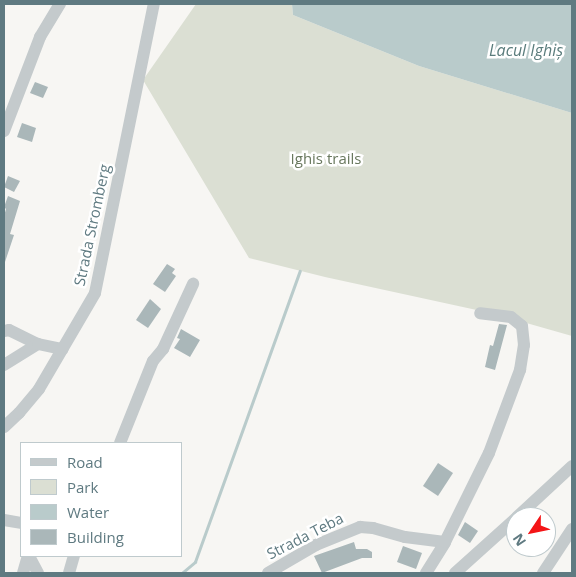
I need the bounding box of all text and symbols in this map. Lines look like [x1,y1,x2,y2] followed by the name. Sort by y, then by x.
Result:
[489,40,563,60] water label: Lacul Ighiș
[291,150,361,168] park label: Ighis trails
[70,163,114,287] street label: Strada Stromberg
[20,442,182,557] legend
[67,452,103,472] text: Road
[67,477,98,497] text: Park
[67,502,109,522] text: Water
[506,507,556,557] north arrow
[264,509,346,563] street label: Strada Teba
[67,527,124,547] text: Building
[508,530,530,550] text: N

